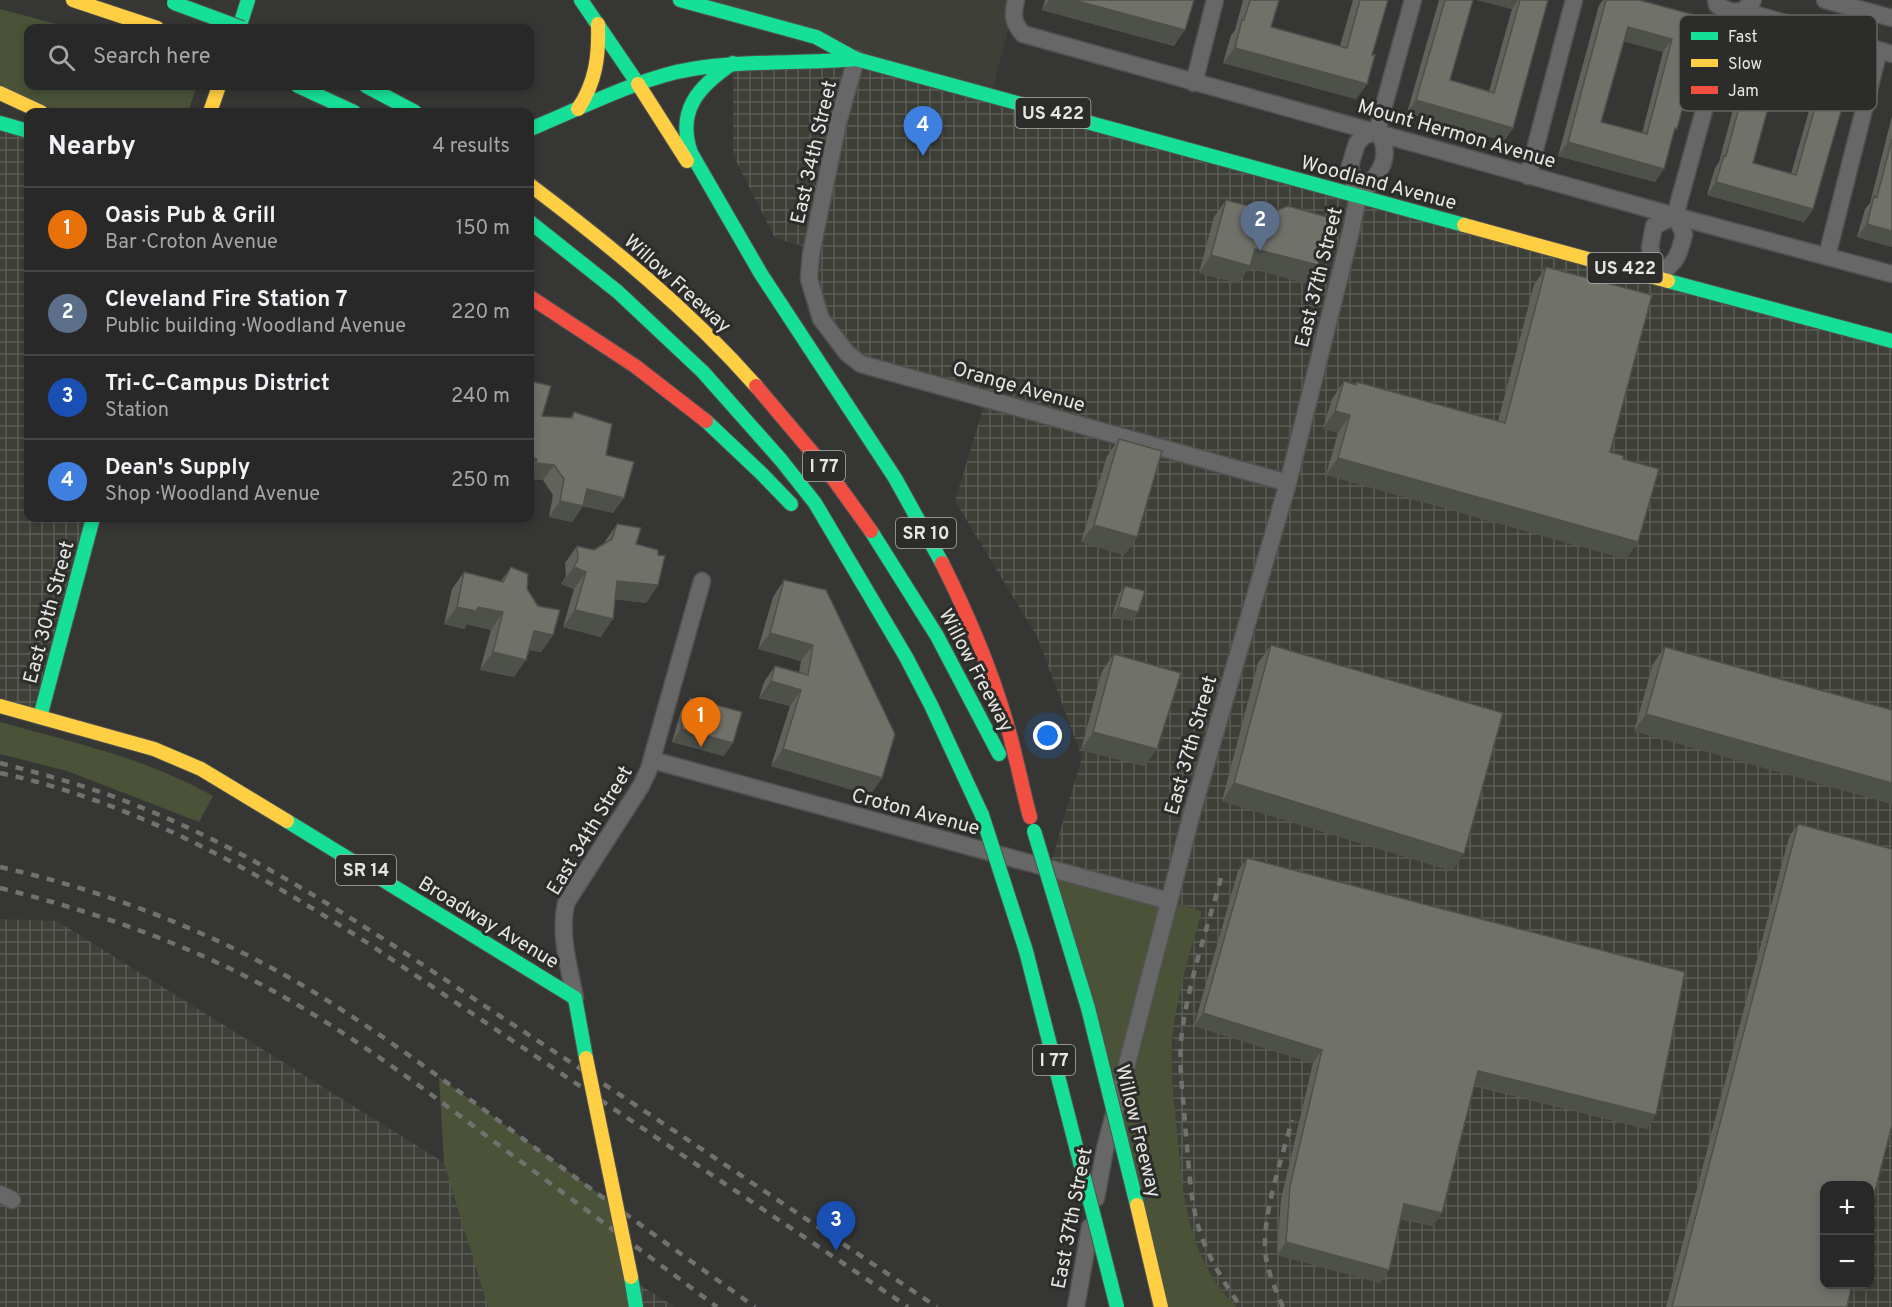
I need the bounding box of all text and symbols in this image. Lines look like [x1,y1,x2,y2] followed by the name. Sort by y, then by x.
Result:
[1679,15,1877,111] legend
[24,24,534,90] search box
[1728,28,1758,48] text: Fast
[45,41,78,74] icon: search
[93,44,211,71] text: Search here
[1728,55,1762,75] text: Slow
[786,78,844,227] street label: East 34th Street
[1728,82,1759,102] text: Jam
[1354,94,1559,176] street label: Mount Hermon Avenue
[1016,98,1090,128] road number: US 422
[904,106,942,156] pin: 4
[48,131,136,164] text: Nearby
[433,134,510,160] text: 4 results
[1298,151,1459,217] street label: Woodland Avenue
[1240,202,1280,251] pin: 2
[105,203,276,230] text: Oasis Pub & Grill
[1290,205,1350,350] street label: East 37th Street
[64,216,72,242] text: 1
[456,216,510,242] text: 150 m
[617,229,736,340] street label: Willow Freeway
[105,230,278,256] text: Bar · Croton Avenue
[1588,253,1662,283] road number: US 422
[105,287,348,314] text: Cleveland Fire Station 7
[61,300,74,326] text: 2
[451,300,510,326] text: 220 m
[105,314,406,340] text: Public building · Woodland Avenue
[949,357,1088,419] street label: Orange Avenue
[105,371,330,398] text: Tri-C–Campus District
[62,384,74,410] text: 3
[451,384,510,410] text: 240 m
[105,398,169,424] text: Station
[803,451,845,481] road number: I 77
[105,455,250,482] text: Dean's Supply
[61,468,74,494] text: 4
[451,468,510,494] text: 250 m
[105,482,320,508] text: Shop · Woodland Avenue
[896,518,956,548] road number: SR 10
[18,538,81,687] street label: East 30th Street
[932,605,1019,737] street label: Willow Freeway
[1160,673,1224,818] street label: East 37th Street
[682,698,720,747] pin: 1
[1033,721,1062,750] your location
[542,762,640,901] street label: East 34th Street
[849,783,982,843] street label: Croton Avenue
[336,855,396,885] road number: SR 14
[413,871,563,976] street label: Broadway Avenue
[1033,1045,1075,1075] road number: I 77
[1108,1062,1166,1201] street label: Willow Freeway
[1046,1145,1099,1291] street label: East 37th Street
[1820,1181,1874,1289] map controls
[1820,1181,1874,1235] button: +
[816,1202,856,1251] pin: 3
[1820,1235,1874,1289] button: −

